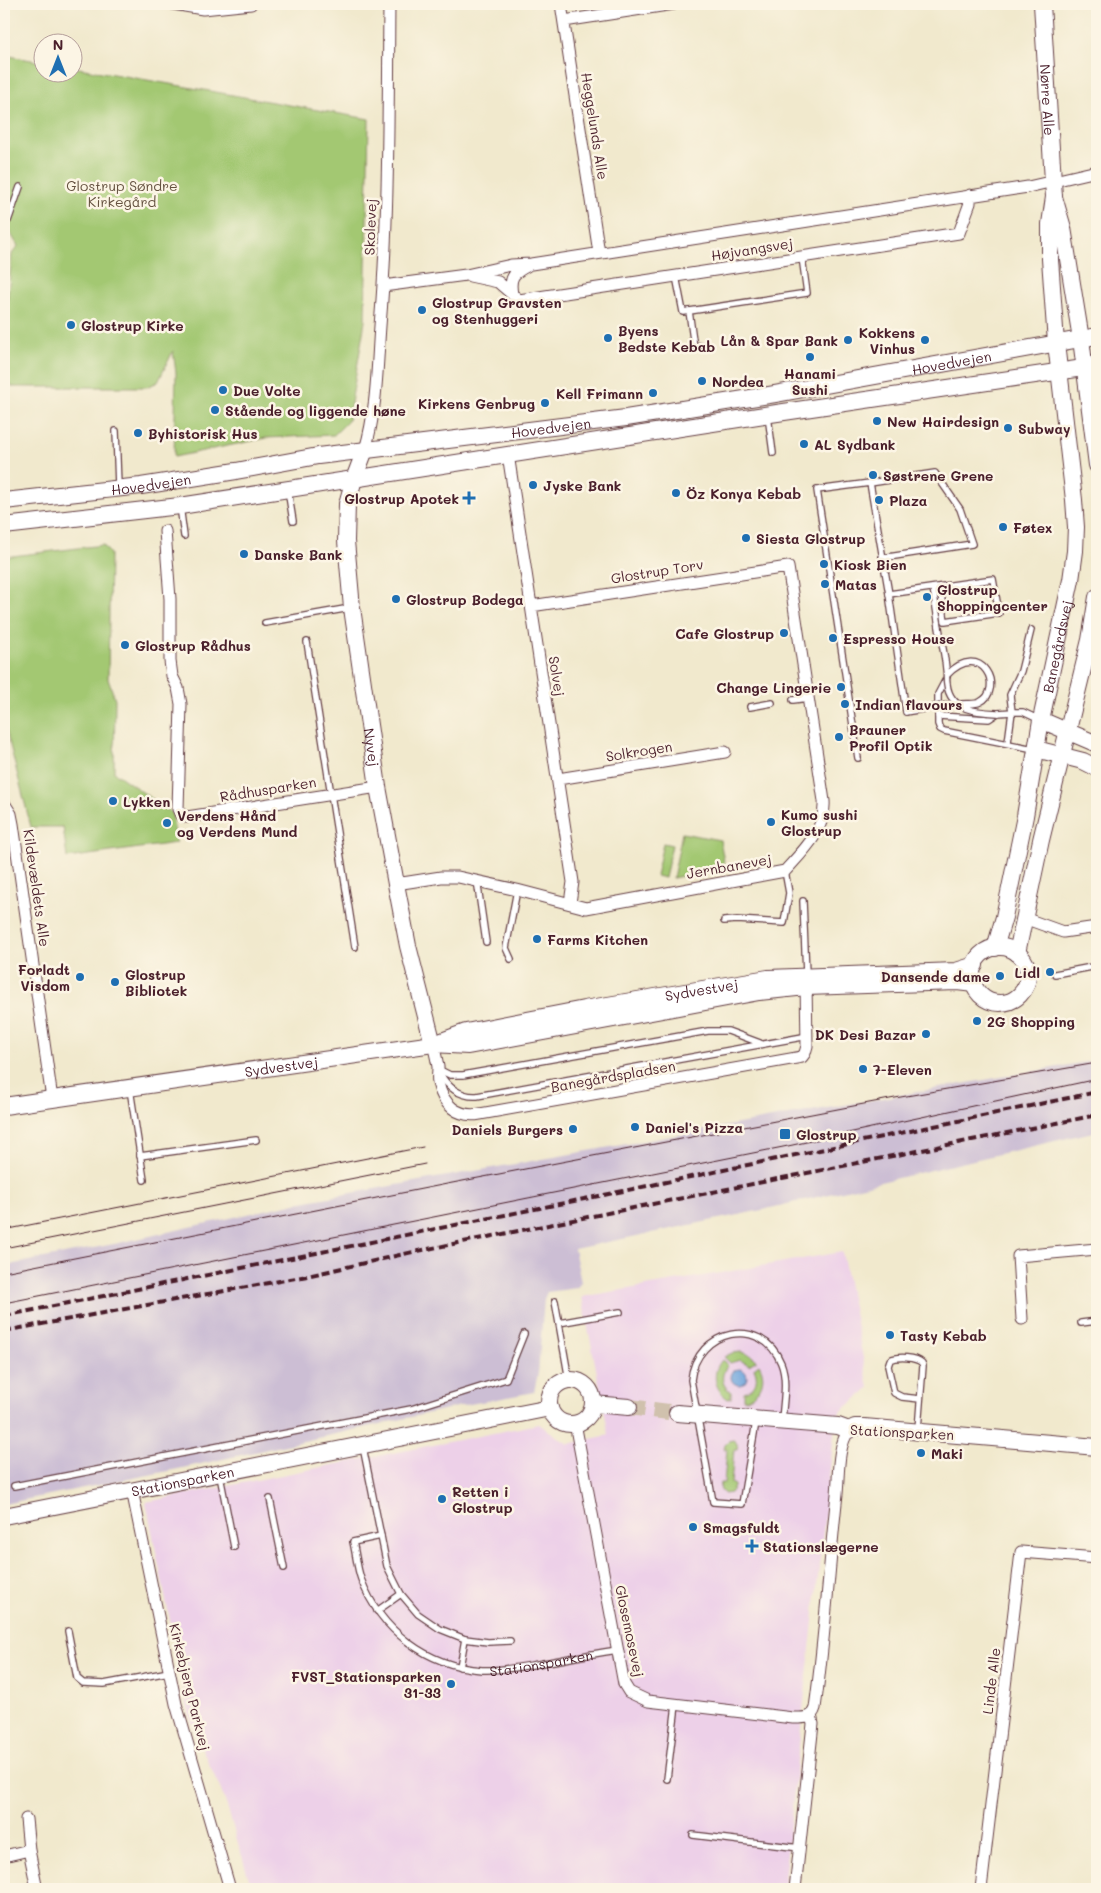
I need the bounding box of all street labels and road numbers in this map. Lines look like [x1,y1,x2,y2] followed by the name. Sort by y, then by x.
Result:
[1036,64,1060,136] street label: Nørre Alle
[577,71,613,181] street label: Heggelunds Alle
[360,198,380,256] street label: Skolevej
[710,233,794,265] street label: Højvangsvej
[910,346,993,379] street label: Hovedvejen
[510,413,592,442] street label: Hovedvejen
[110,469,192,499] street label: Hovedvejen
[609,554,705,588] street label: Glostrup Torv
[1038,598,1076,695] street label: Banegårdsvej
[544,655,570,697] street label: Solvej
[360,727,384,768] street label: Nyvej
[604,736,674,766] street label: Solkrogen
[219,772,317,806] street label: Rådhusparken
[19,828,55,948] street label: Kildevældets Alle
[685,849,773,883] street label: Jernbanevej
[663,974,740,1005] street label: Sydvestvej
[243,1051,319,1081] street label: Sydvestvej
[549,1056,677,1096] street label: Banegårdspladsen
[849,1420,955,1444] street label: Stationsparken
[129,1461,236,1500] street label: Stationsparken
[611,1583,649,1679] street label: Glosemosevej
[165,1621,215,1753] street label: Kirkebjerg Parkvej
[489,1645,594,1680] street label: Stationsparken
[977,1647,1005,1715] street label: Linde Alle

